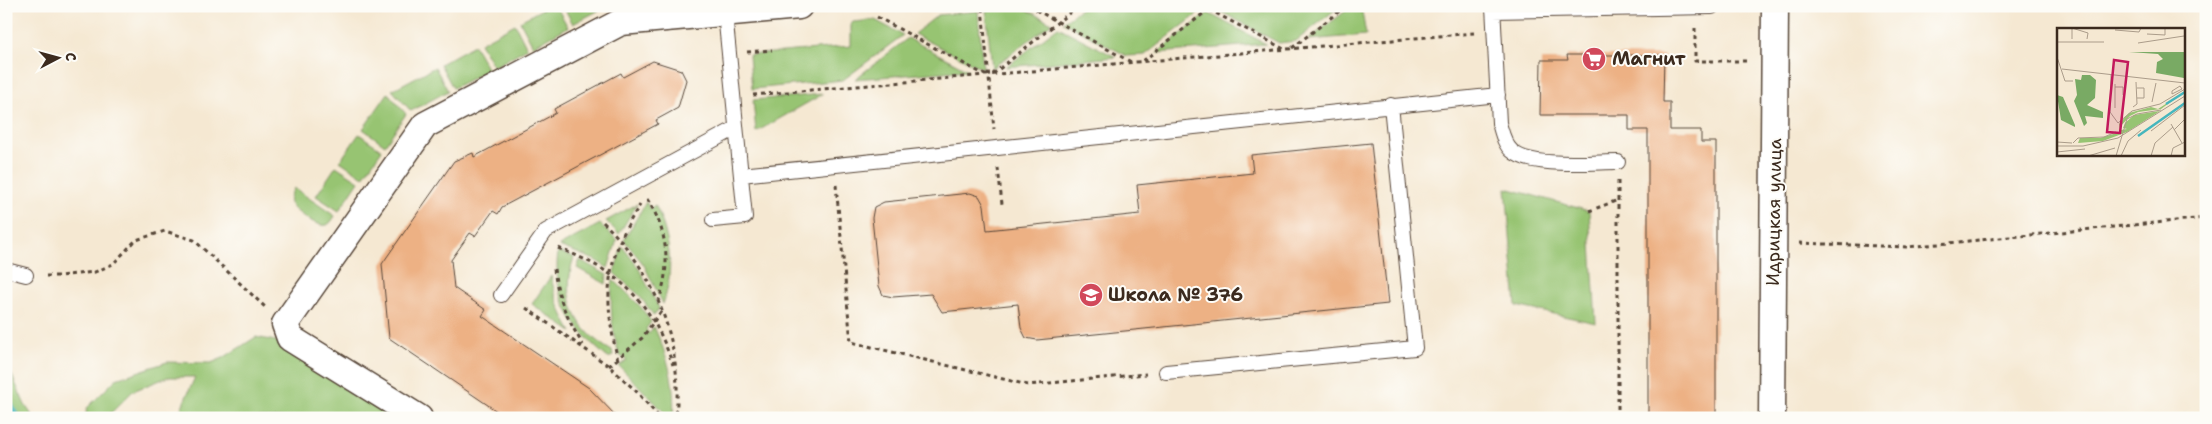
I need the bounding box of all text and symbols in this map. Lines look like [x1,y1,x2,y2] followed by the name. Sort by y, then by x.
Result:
[2057,28,2184,155] inset map
[32,32,82,82] north arrow
[1581,46,1607,72] supermarket icon: Магнит
[1612,47,1686,71] place label: Магнит
[62,51,80,62] text: С
[1761,138,1787,286] street label: Идрицкая улица
[1078,282,1104,308] school or university icon: Школа № 376
[1108,283,1243,307] place label: Школа № 376

